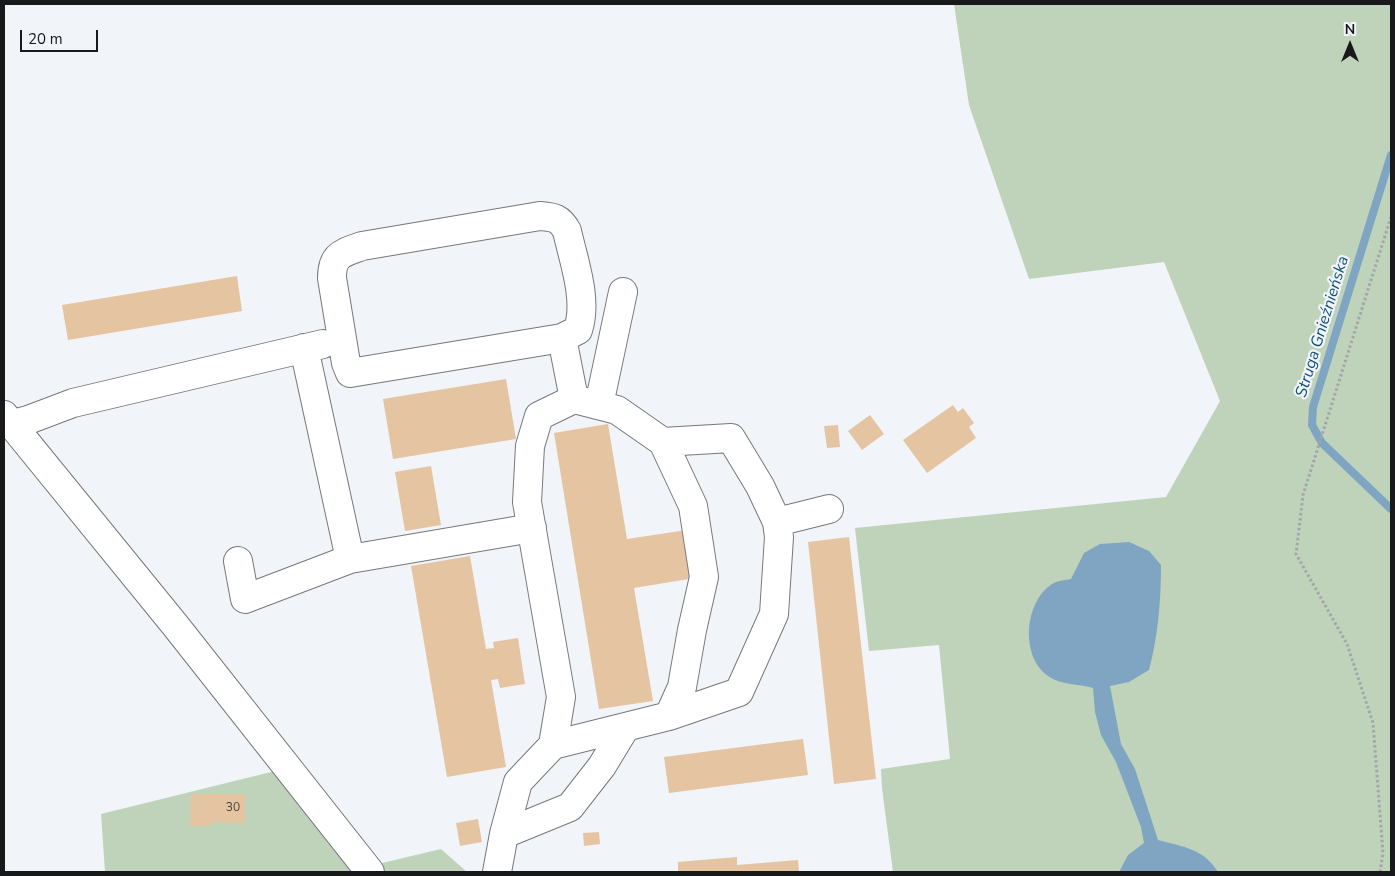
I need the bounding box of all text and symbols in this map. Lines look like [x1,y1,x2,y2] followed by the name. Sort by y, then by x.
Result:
[22,20,100,52] scale bar
[1325,20,1375,70] north arrow
[1345,20,1355,39] text: N
[28,29,63,49] text: 20 m
[1292,254,1354,400] water label: Struga Gnieźnieńska
[226,801,240,815] house number: 30

